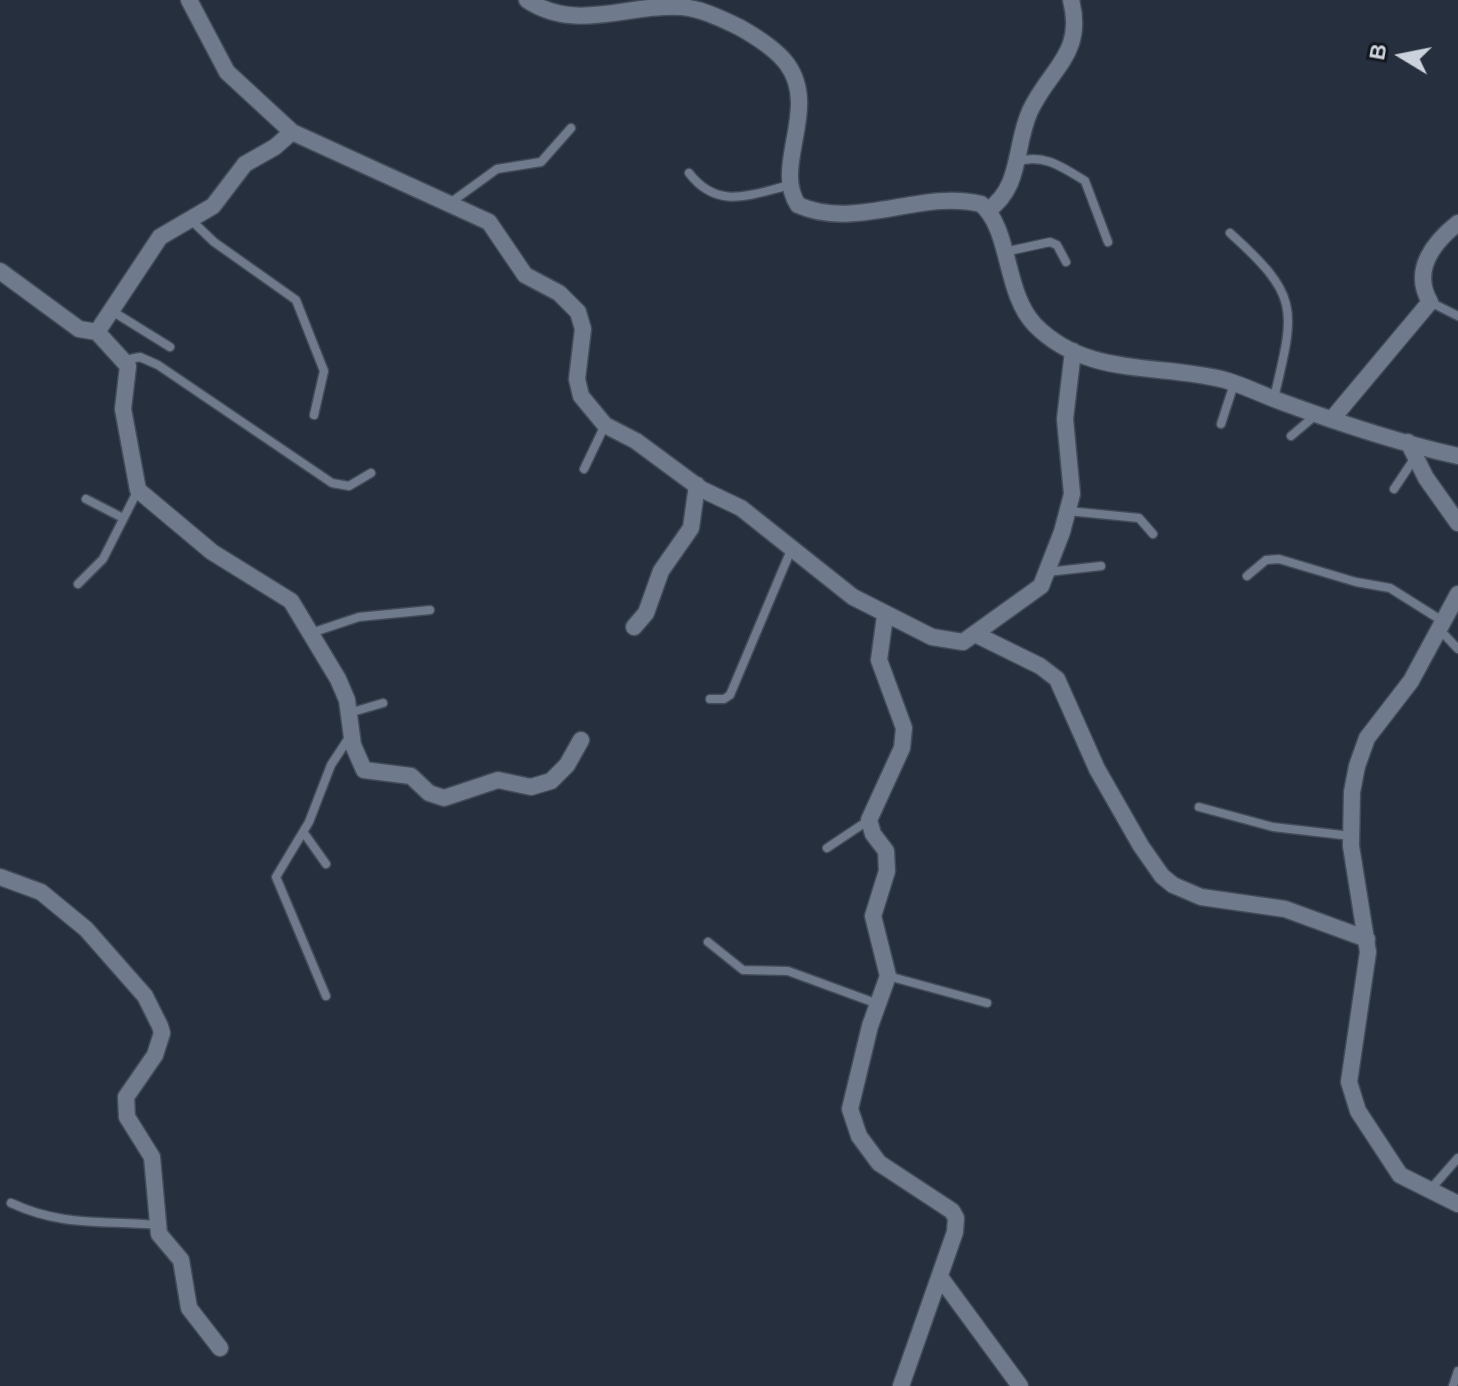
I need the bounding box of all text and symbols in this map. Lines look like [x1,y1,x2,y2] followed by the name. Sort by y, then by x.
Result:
[1362,16,1442,96] north arrow
[1364,42,1392,62] text: B

